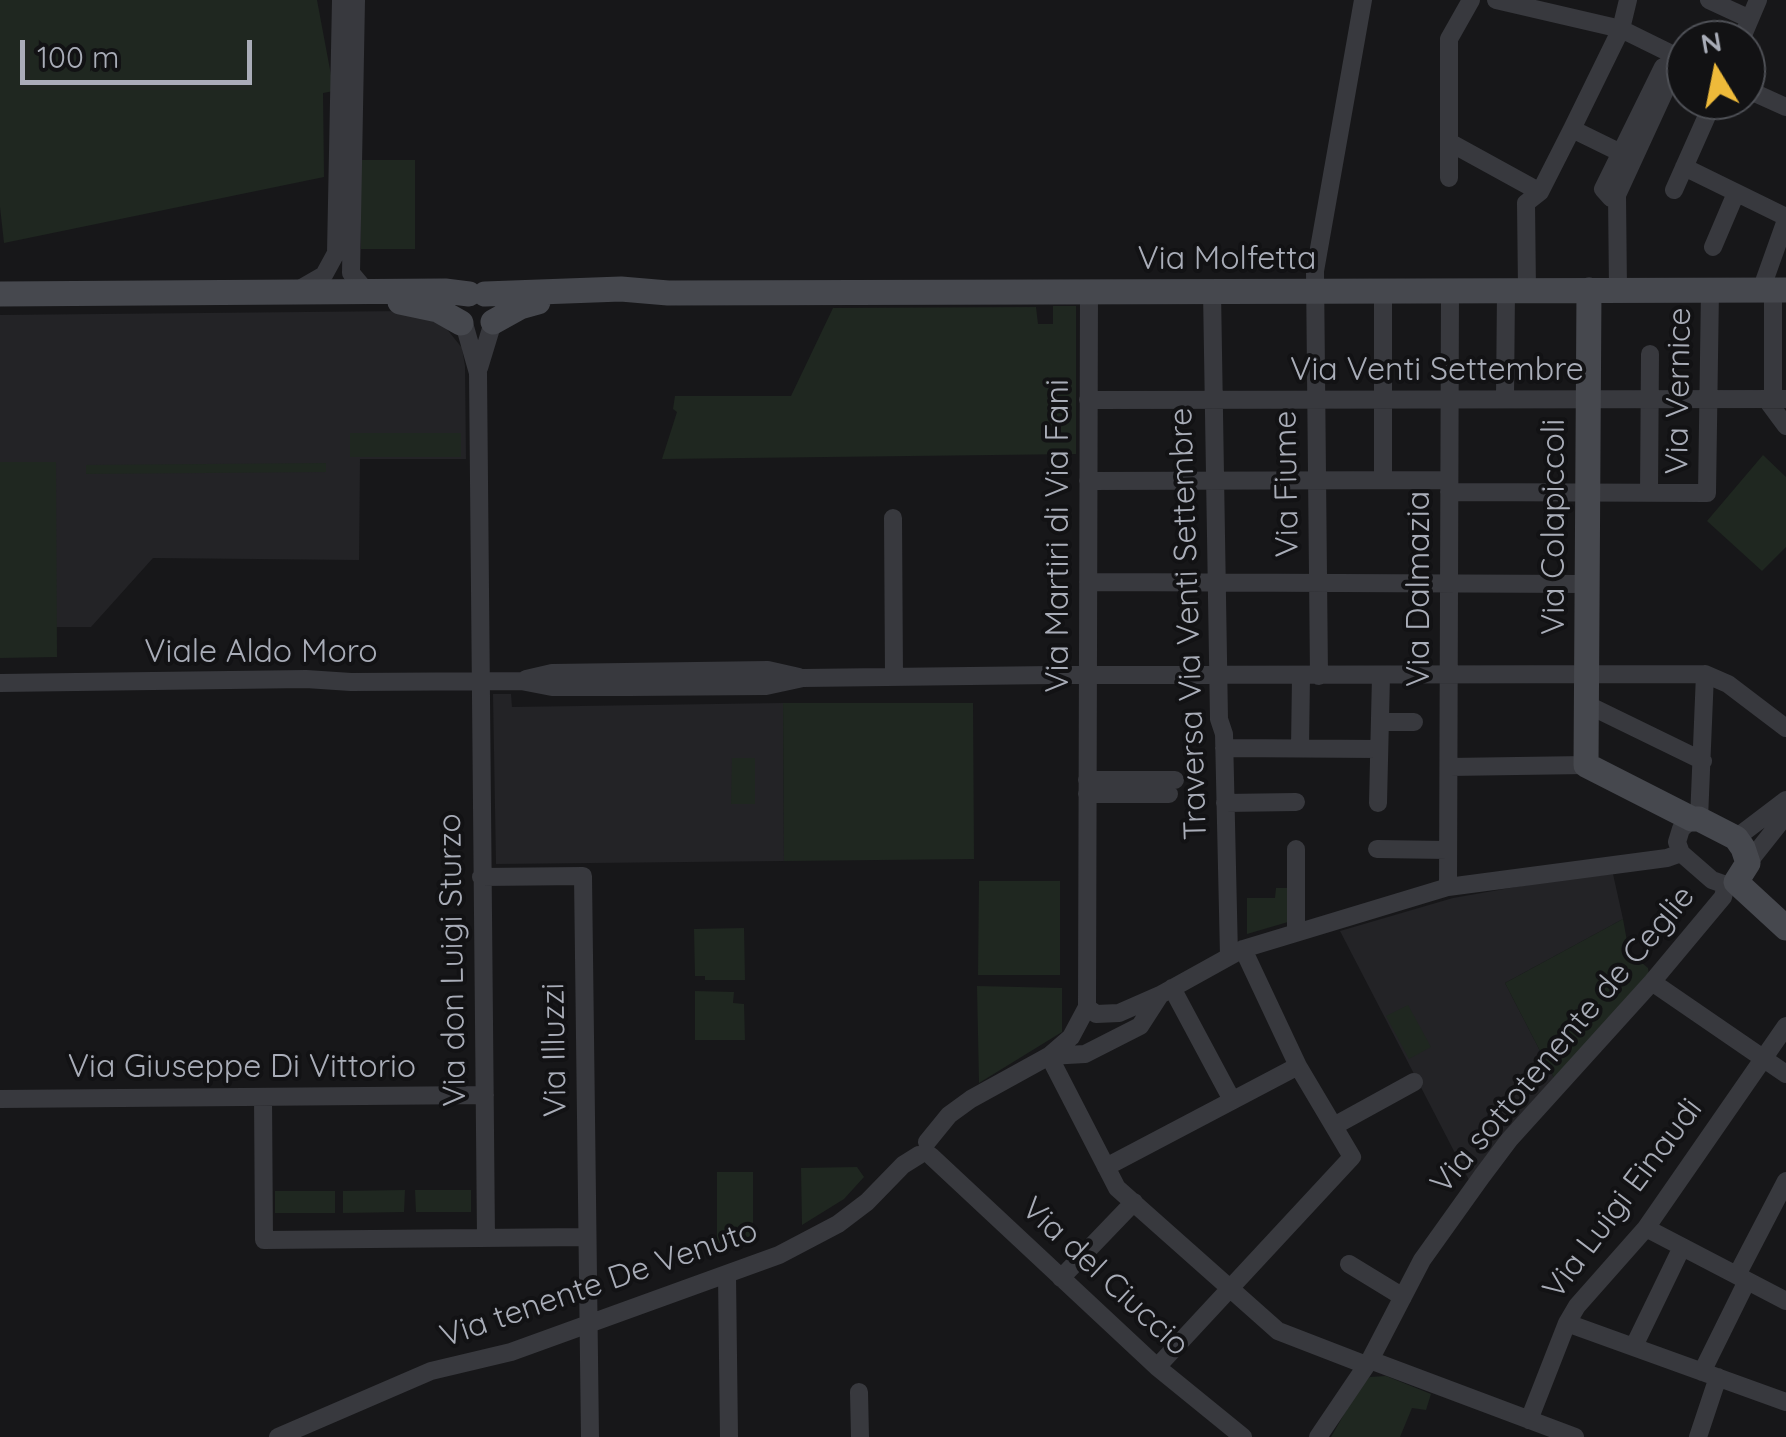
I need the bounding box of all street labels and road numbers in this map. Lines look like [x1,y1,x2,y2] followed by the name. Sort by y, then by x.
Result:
[1138,240,1316,278] street label: Via Molfetta
[1658,307,1700,475] street label: Via Vernice
[1290,351,1584,389] street label: Via Venti Settembre
[1039,379,1077,693] street label: Via Martiri di Via Fani
[1162,407,1216,841] street label: Traversa Via Venti Settembre
[1267,410,1307,558] street label: Via Fiume
[1535,419,1573,635] street label: Via Colapiccoli
[1400,491,1438,687] street label: Via Dalmazia
[144,633,378,671] street label: Viale Aldo Moro
[431,813,475,1107] street label: Via don Luigi Sturzo
[1423,878,1703,1202] street label: Via sottotenente de Ceglie
[535,982,575,1118] street label: Via Illuzzi
[68,1048,416,1086] street label: Via Giuseppe Di Vittorio
[1535,1091,1711,1307] street label: Via Luigi Einaudi
[1013,1190,1197,1364] street label: Via del Ciuccio
[435,1212,763,1356] street label: Via tenente De Venuto

